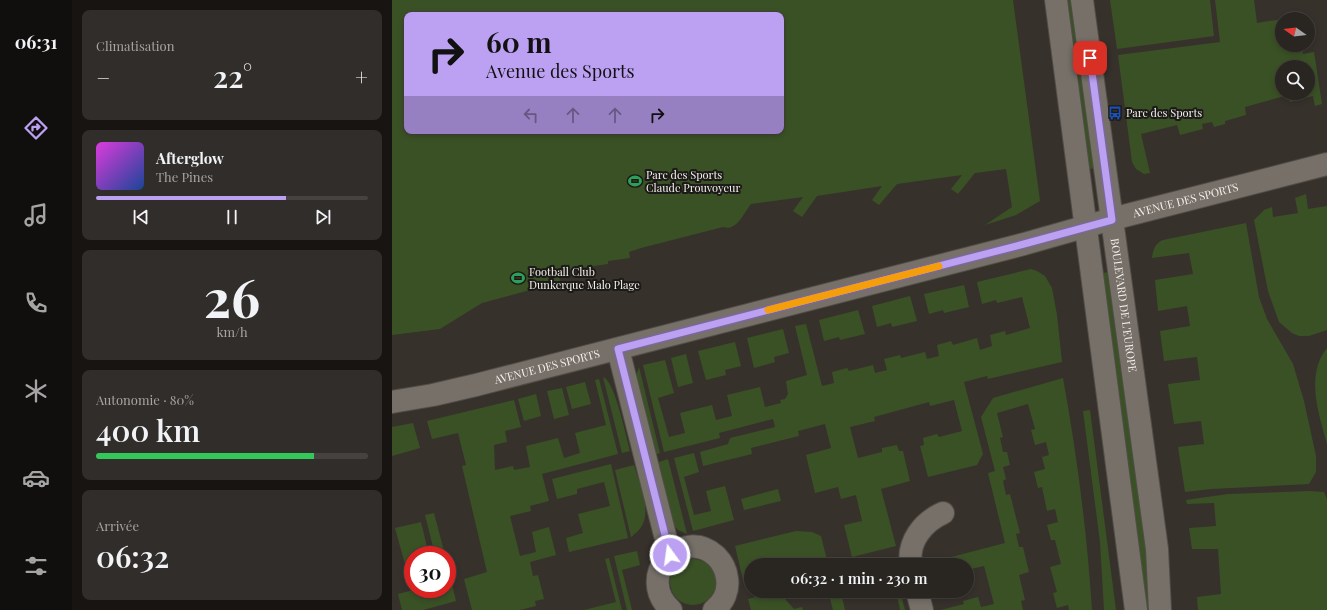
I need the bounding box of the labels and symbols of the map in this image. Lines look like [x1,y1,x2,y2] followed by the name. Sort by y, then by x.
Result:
[1275,12,1315,52] north arrow
[1073,41,1107,75] pin
[1107,105,1123,121] bus stop icon: Parc des Sports
[1126,105,1202,120] place label: Parc des Sports
[646,167,740,195] place label: Parc des Sports Claude Prouvoyeur
[627,173,643,189] sports icon: Parc des Sports Claude Prouvoyeur
[1130,179,1240,221] street label: AVENUE DES SPORTS
[1108,237,1141,373] street label: BOULEVARD DE L'EUROPE
[529,264,640,292] place label: Football Club Dunkerque Malo Plage
[510,270,526,286] sports icon: Football Club Dunkerque Malo Plage
[492,345,601,387] street label: AVENUE DES SPORTS
[649,534,691,576] position arrow
[404,546,456,598] speed limit sign: 30

